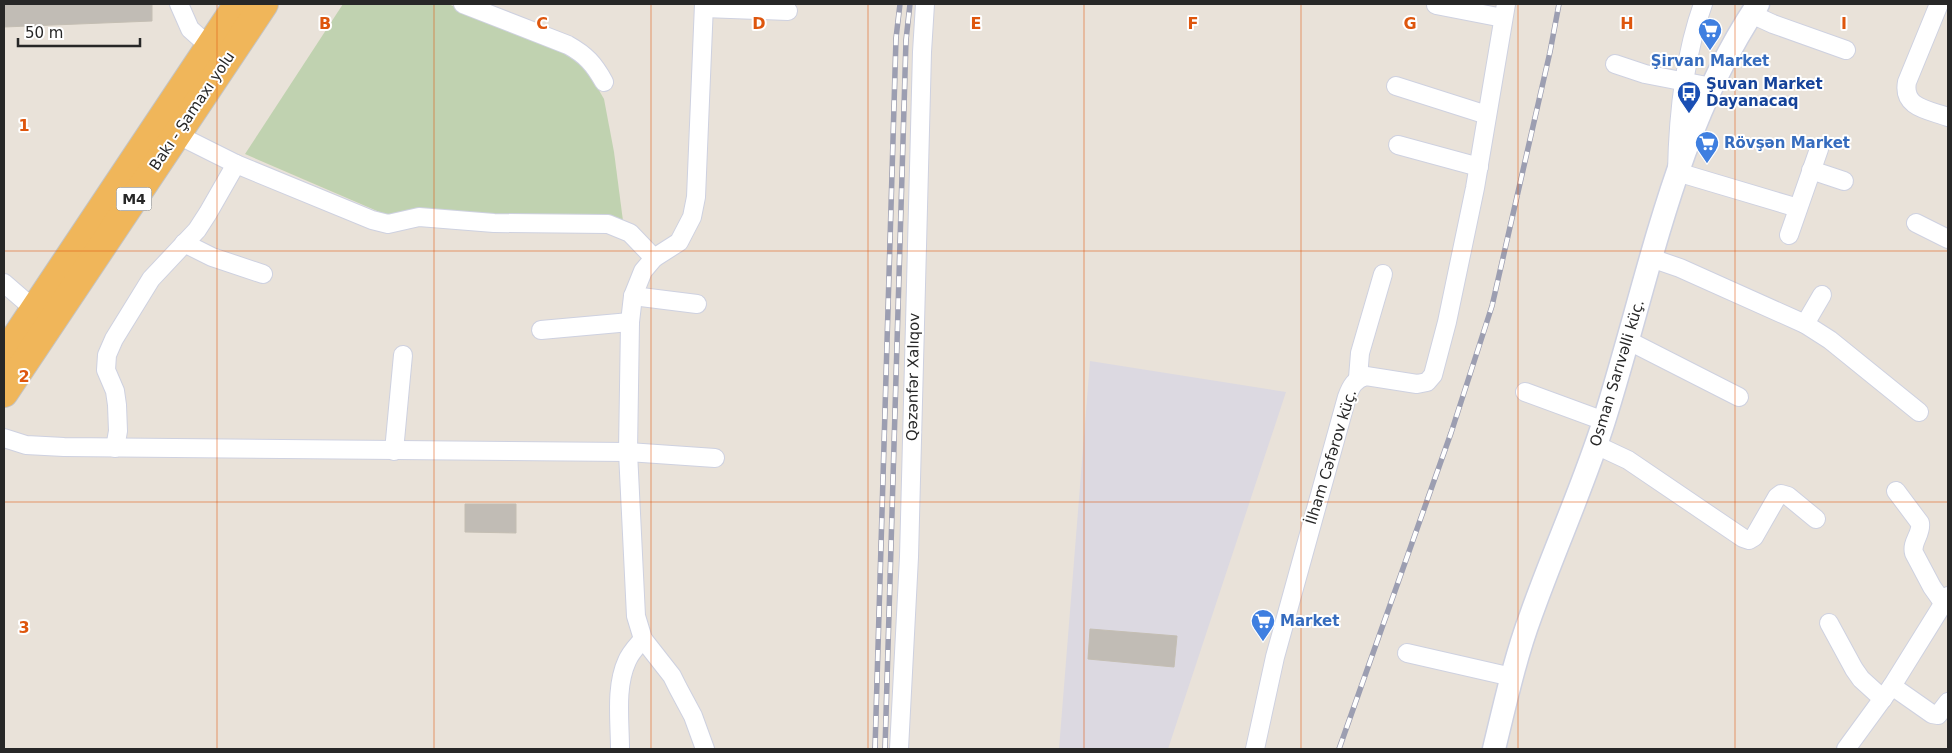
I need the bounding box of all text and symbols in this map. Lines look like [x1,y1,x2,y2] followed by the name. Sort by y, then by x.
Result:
[319,14,331,33] text: B
[536,14,548,33] text: C
[752,14,766,33] text: D
[971,14,981,33] text: E
[1188,14,1198,33] text: F
[1403,14,1417,33] text: G
[1620,14,1634,33] text: H
[1841,14,1847,33] text: I
[18,15,140,47] scale bar
[1697,17,1723,51] supermarket icon: Şirvan Market
[25,24,63,42] text: 50 m
[146,48,238,174] street label: Bakı - Şamaxı yolu
[1651,52,1769,70] place label: Şirvan Market
[1706,75,1823,110] place label: Şuvan Market Dayanacaq
[1676,80,1702,114] bus stop icon: Şuvan Market Dayanacaq
[18,116,30,135] text: 1
[1694,130,1720,164] supermarket icon: Rövşən Market
[1724,134,1850,152] place label: Rövşən Market
[116,188,152,210] road number: M4
[1586,297,1648,449] street label: Osman Sarıvəlli küç.
[903,312,923,441] street label: Qəzənfər Xalıqov
[18,367,30,386] text: 2
[1301,387,1360,527] street label: İlham Cəfərov küç.
[1250,608,1276,642] supermarket icon: Market
[1280,612,1339,630] place label: Market
[18,618,30,637] text: 3

